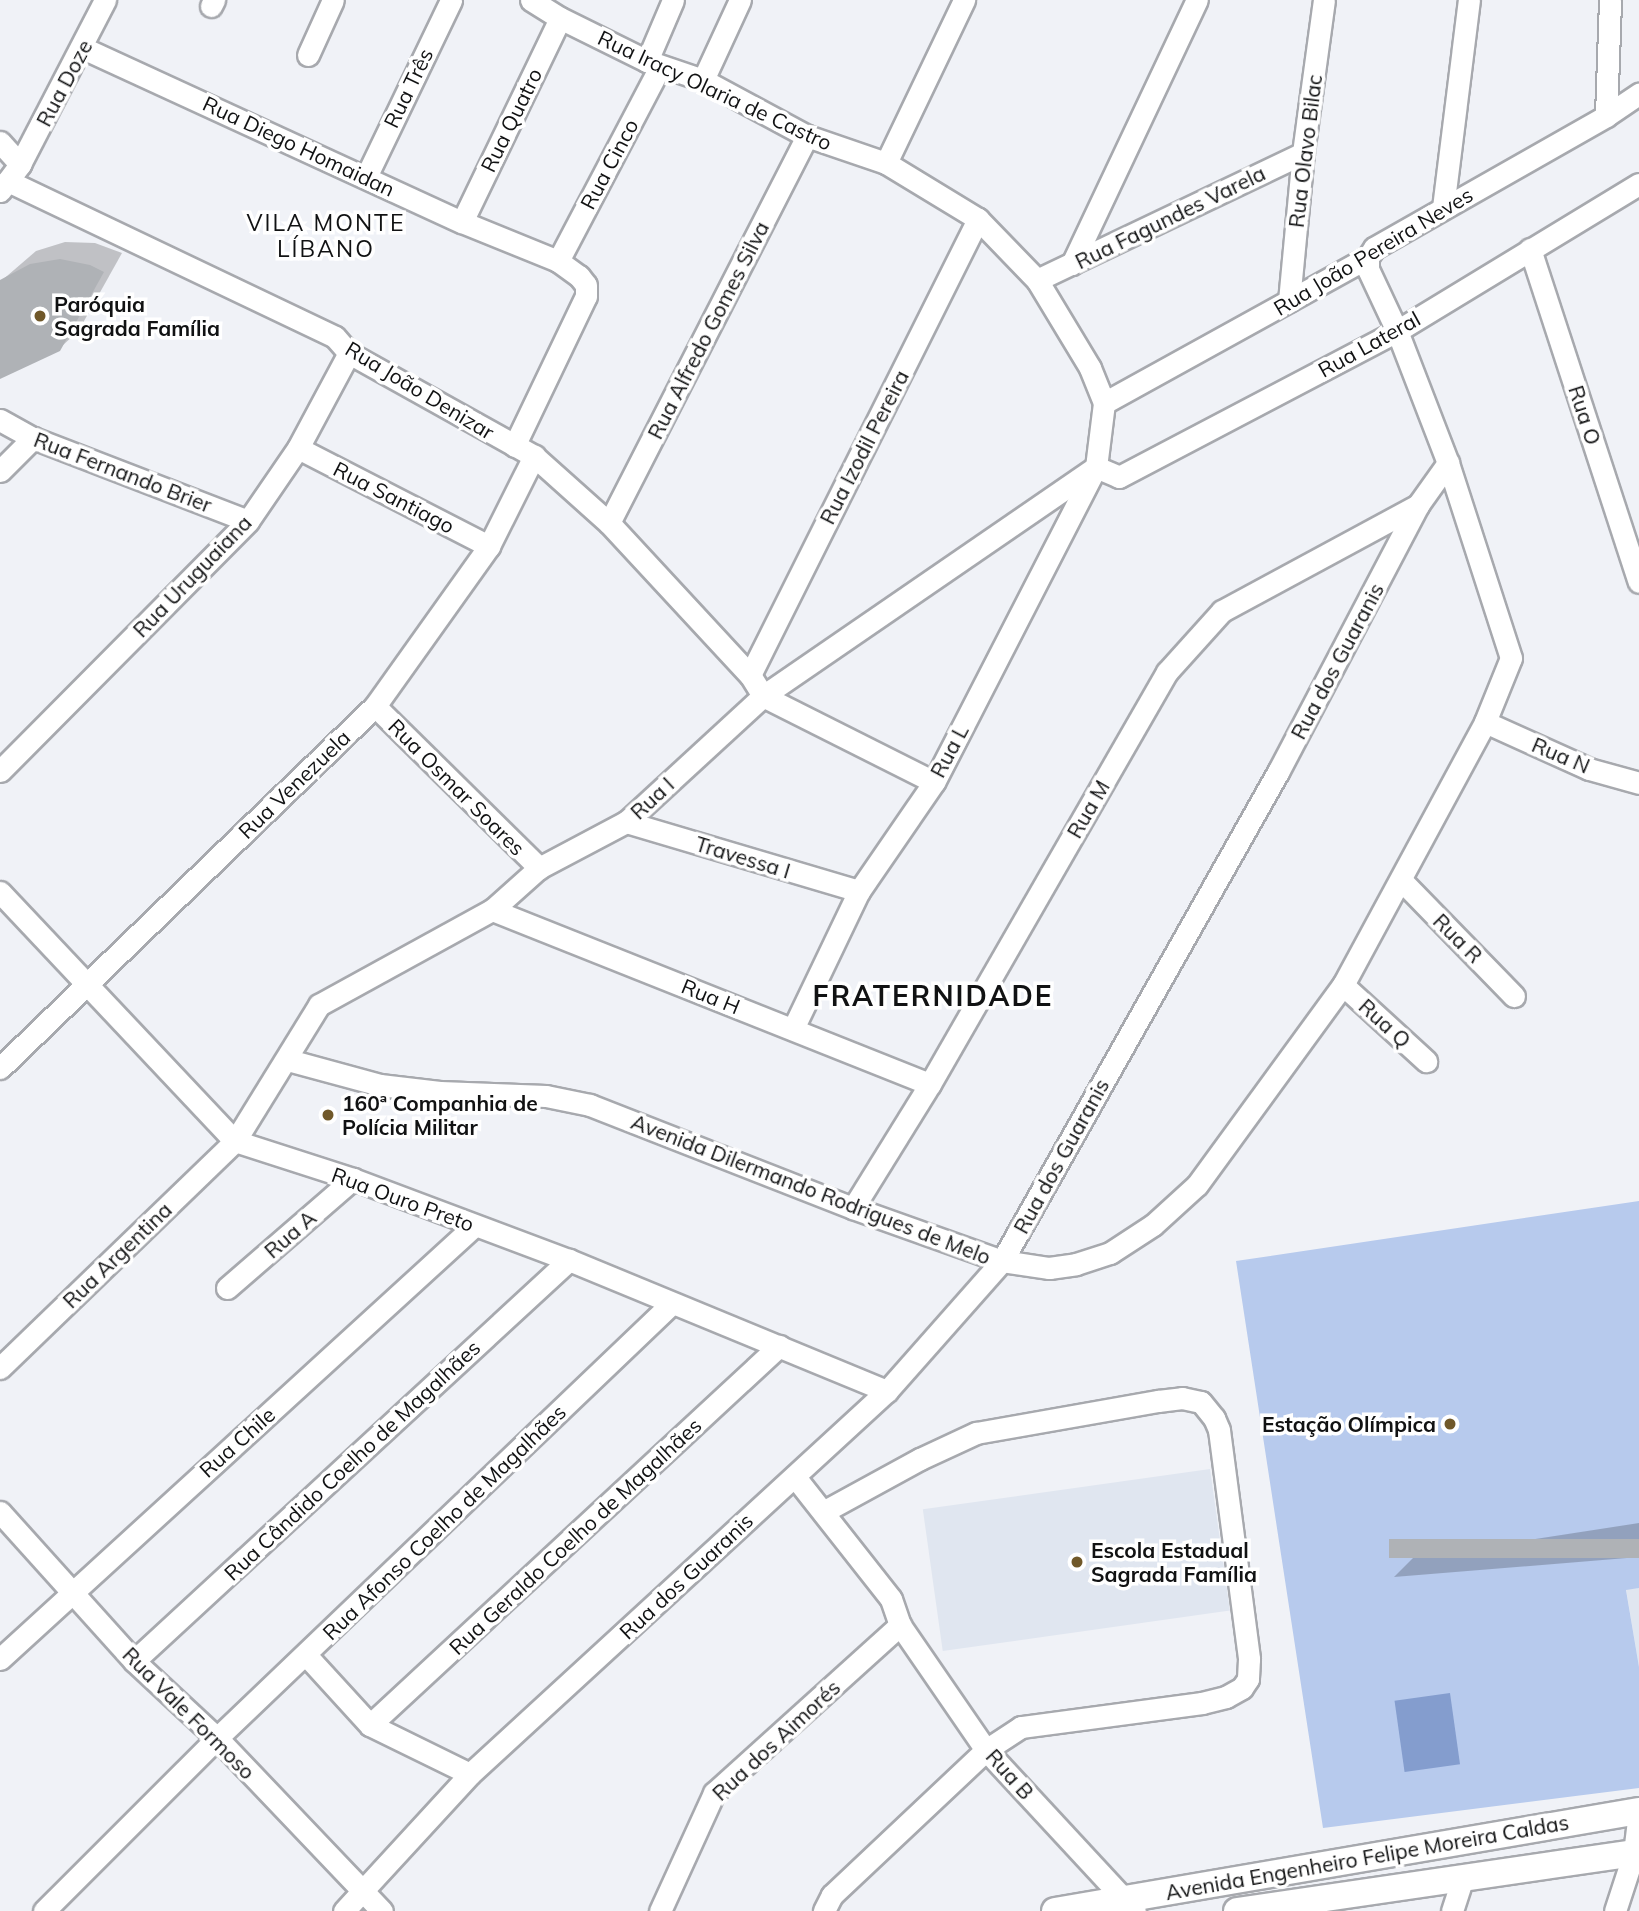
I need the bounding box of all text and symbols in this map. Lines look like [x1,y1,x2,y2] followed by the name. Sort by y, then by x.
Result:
[594,25,836,155] street label: Rua Iracy Olaria de Castro
[31,35,97,131] street label: Rua Doze
[378,44,438,132] street label: Rua Três
[475,64,547,176] street label: Rua Quatro
[1283,73,1327,229] street label: Rua Olavo Bilac
[199,91,399,201] street label: Rua Diego Homaidan
[575,115,643,213] street label: Rua Cinco
[1071,160,1269,274] street label: Rua Fagundes Varela
[1269,182,1477,320] street label: Rua João Pereira Neves
[248,209,404,263] district label: VILA MONTE LÍBANO
[642,217,774,443] street label: Rua Alfredo Gomes Silva
[54,291,220,341] place label: Paróquia Sagrada Família
[1314,306,1424,382] street label: Rua Lateral
[32,308,48,324] marker: Paróquia Sagrada Família
[341,336,499,444] street label: Rua João Denizar
[814,366,914,528] street label: Rua Izodil Pereira
[1564,382,1606,448] street label: Rua O
[31,426,215,518] street label: Rua Fernando Brier
[329,456,459,538] street label: Rua Santiago
[127,510,257,642] street label: Rua Uruguaiana
[1285,579,1389,743] street label: Rua dos Guaranis
[384,714,530,860] street label: Rua Osmar Soares
[925,720,973,782] street label: Rua L
[233,724,355,844] street label: Rua Venezuela
[1528,732,1594,778] street label: Rua N
[625,772,679,824] street label: Rua I
[1061,776,1115,842] street label: Rua M
[693,831,793,883] street label: Travessa I
[1428,908,1488,968] street label: Rua R
[678,973,744,1019] street label: Rua H
[814,979,1052,1013] district label: FRATERNIDADE
[1354,993,1416,1053] street label: Rua Q
[1008,1074,1114,1238] street label: Rua dos Guaranis
[342,1090,538,1140] place label: 160ª Companhia de Polícia Militar
[320,1107,336,1123] marker: 160ª Companhia de Polícia Militar
[628,1109,994,1269] street label: Avenida Dilermando Rodrigues de Melo
[328,1162,478,1236] street label: Rua Ouro Preto
[57,1197,177,1313] street label: Rua Argentina
[259,1205,321,1263] street label: Rua A
[219,1335,485,1585] street label: Rua Cândido Coelho de Magalhães
[317,1399,571,1645] street label: Rua Afonso Coelho de Magalhães
[194,1402,280,1482] street label: Rua Chile
[1262,1411,1436,1437] place label: Estação Olímpica
[444,1412,706,1660] street label: Rua Geraldo Coelho de Magalhães
[1442,1416,1458,1432] marker: Estação Olímpica
[614,1508,758,1644] street label: Rua dos Guaranis
[1091,1537,1257,1587] place label: Escola Estadual Sagrada Família
[1069,1554,1085,1570] marker: Escola Estadual Sagrada Família
[118,1642,260,1784] street label: Rua Vale Formoso
[707,1674,845,1806] street label: Rua dos Aimorés
[981,1744,1039,1804] street label: Rua B
[1163,1809,1571,1905] street label: Avenida Engenheiro Felipe Moreira Caldas

